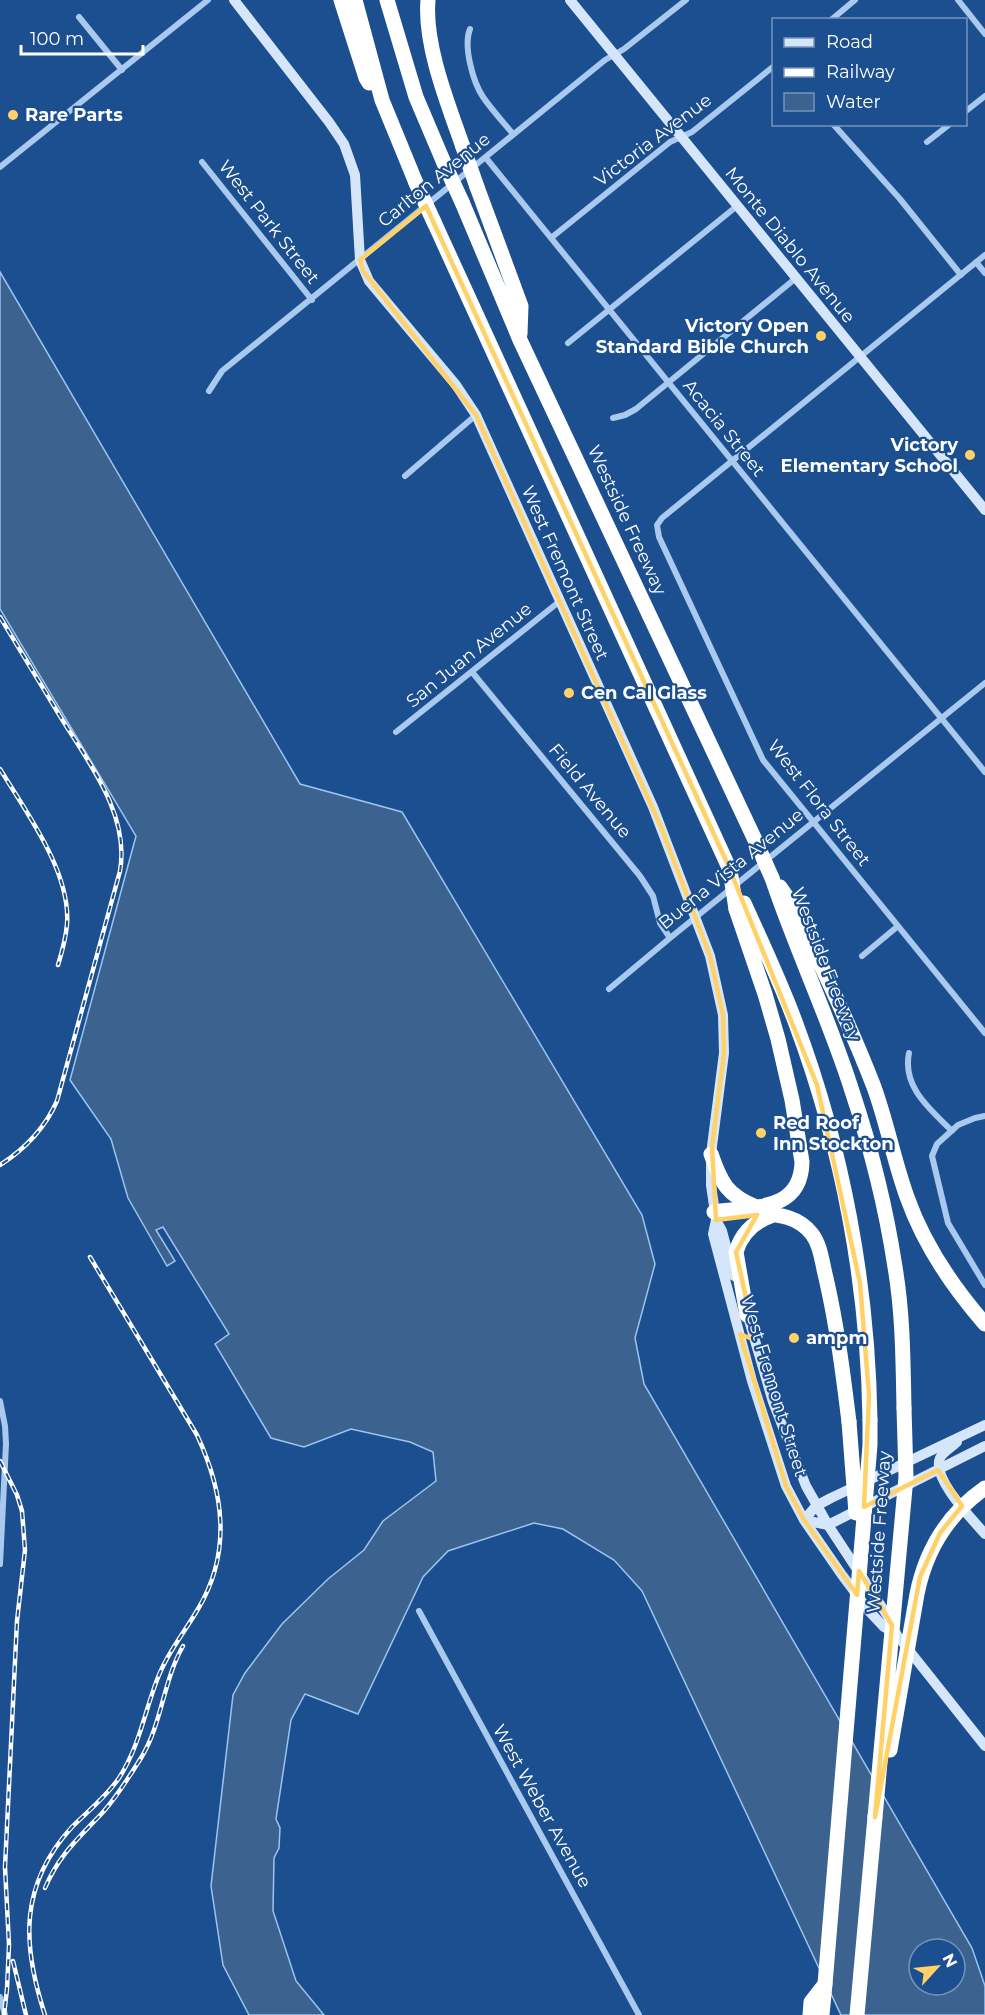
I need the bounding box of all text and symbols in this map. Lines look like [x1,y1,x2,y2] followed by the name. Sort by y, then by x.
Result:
[21,18,142,56] scale bar
[772,18,967,126] legend
[30,28,84,50] text: 100 m
[826,31,873,53] text: Road
[826,61,895,83] text: Railway
[590,89,716,191] street label: Victoria Avenue
[826,91,881,113] text: Water
[25,104,123,126] place label: Rare Parts
[6,108,20,122] marker: Rare Parts
[373,128,495,232] street label: Carlton Avenue
[214,156,324,288] street label: West Park Street
[720,162,860,328] street label: Monte Diablo Avenue
[596,315,809,358] place label: Victory Open Standard Bible Church
[814,329,828,343] marker: Victory Open Standard Bible Church
[678,375,770,481] street label: Acacia Street
[781,434,958,477] place label: Victory Elementary School
[583,442,671,599] street label: Westside Freeway
[963,448,977,462] marker: Victory Elementary School
[517,482,613,664] street label: West Fremont Street
[402,598,536,712] street label: San Juan Avenue
[581,682,707,704] place label: Cen Cal Glass
[562,686,576,700] marker: Cen Cal Glass
[763,735,875,871] street label: West Flora Street
[544,739,636,843] street label: Field Avenue
[654,804,808,934] street label: Buena Vista Avenue
[787,884,866,1044] street label: Westside Freeway
[773,1112,894,1155] place label: Red Roof Inn Stockton
[754,1126,768,1140] marker: Red Roof Inn Stockton
[736,1293,812,1479] street label: West Fremont Street
[806,1327,867,1349] place label: ampm
[787,1331,801,1345] marker: ampm
[862,1450,896,1614] street label: Westside Freeway
[488,1720,596,1892] street label: West Weber Avenue
[907,1937,967,1997] north arrow
[939,1950,961,1970] text: N

